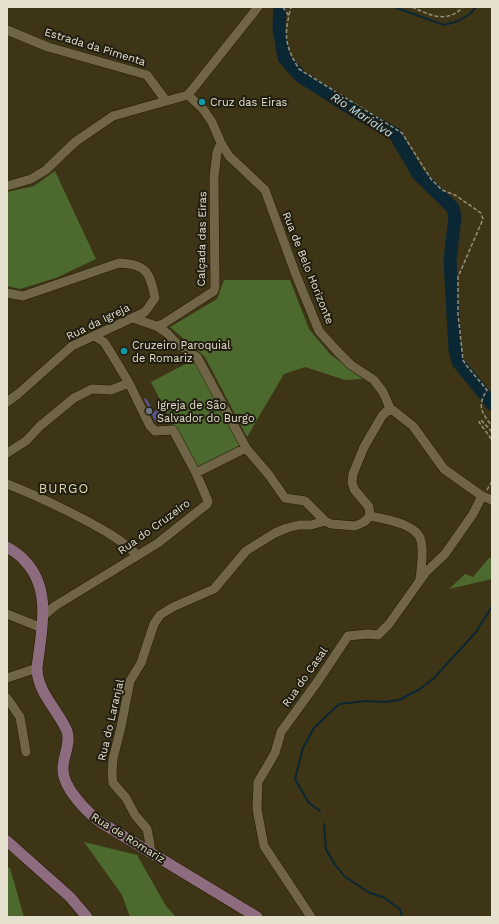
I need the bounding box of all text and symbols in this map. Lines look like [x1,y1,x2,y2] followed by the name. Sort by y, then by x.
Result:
[43,25,147,69] street label: Estrada da Pimenta
[328,90,396,141] water label: Rio Marialva
[210,96,288,109] place label: Cruz das Eiras
[197,97,207,107] marker: Cruz das Eiras
[195,191,209,287] street label: Calçada das Eiras
[279,210,337,326] street label: Rua de Belo Horizonte
[64,301,132,343] street label: Rua da Igreja
[132,339,231,365] place label: Cruzeiro Paroquial de Romariz
[119,346,129,356] marker: Cruzeiro Paroquial de Romariz
[157,399,254,425] place label: Igreja de São Salvador do Burgo
[144,406,154,416] marker: Igreja de São Salvador do Burgo
[39,481,89,496] district label: BURGO
[115,497,193,557] street label: Rua do Cruzeiro
[280,644,331,709] street label: Rua do Casal
[95,677,127,762] street label: Rua do Laranjal
[89,810,167,866] street label: Rua de Romariz

